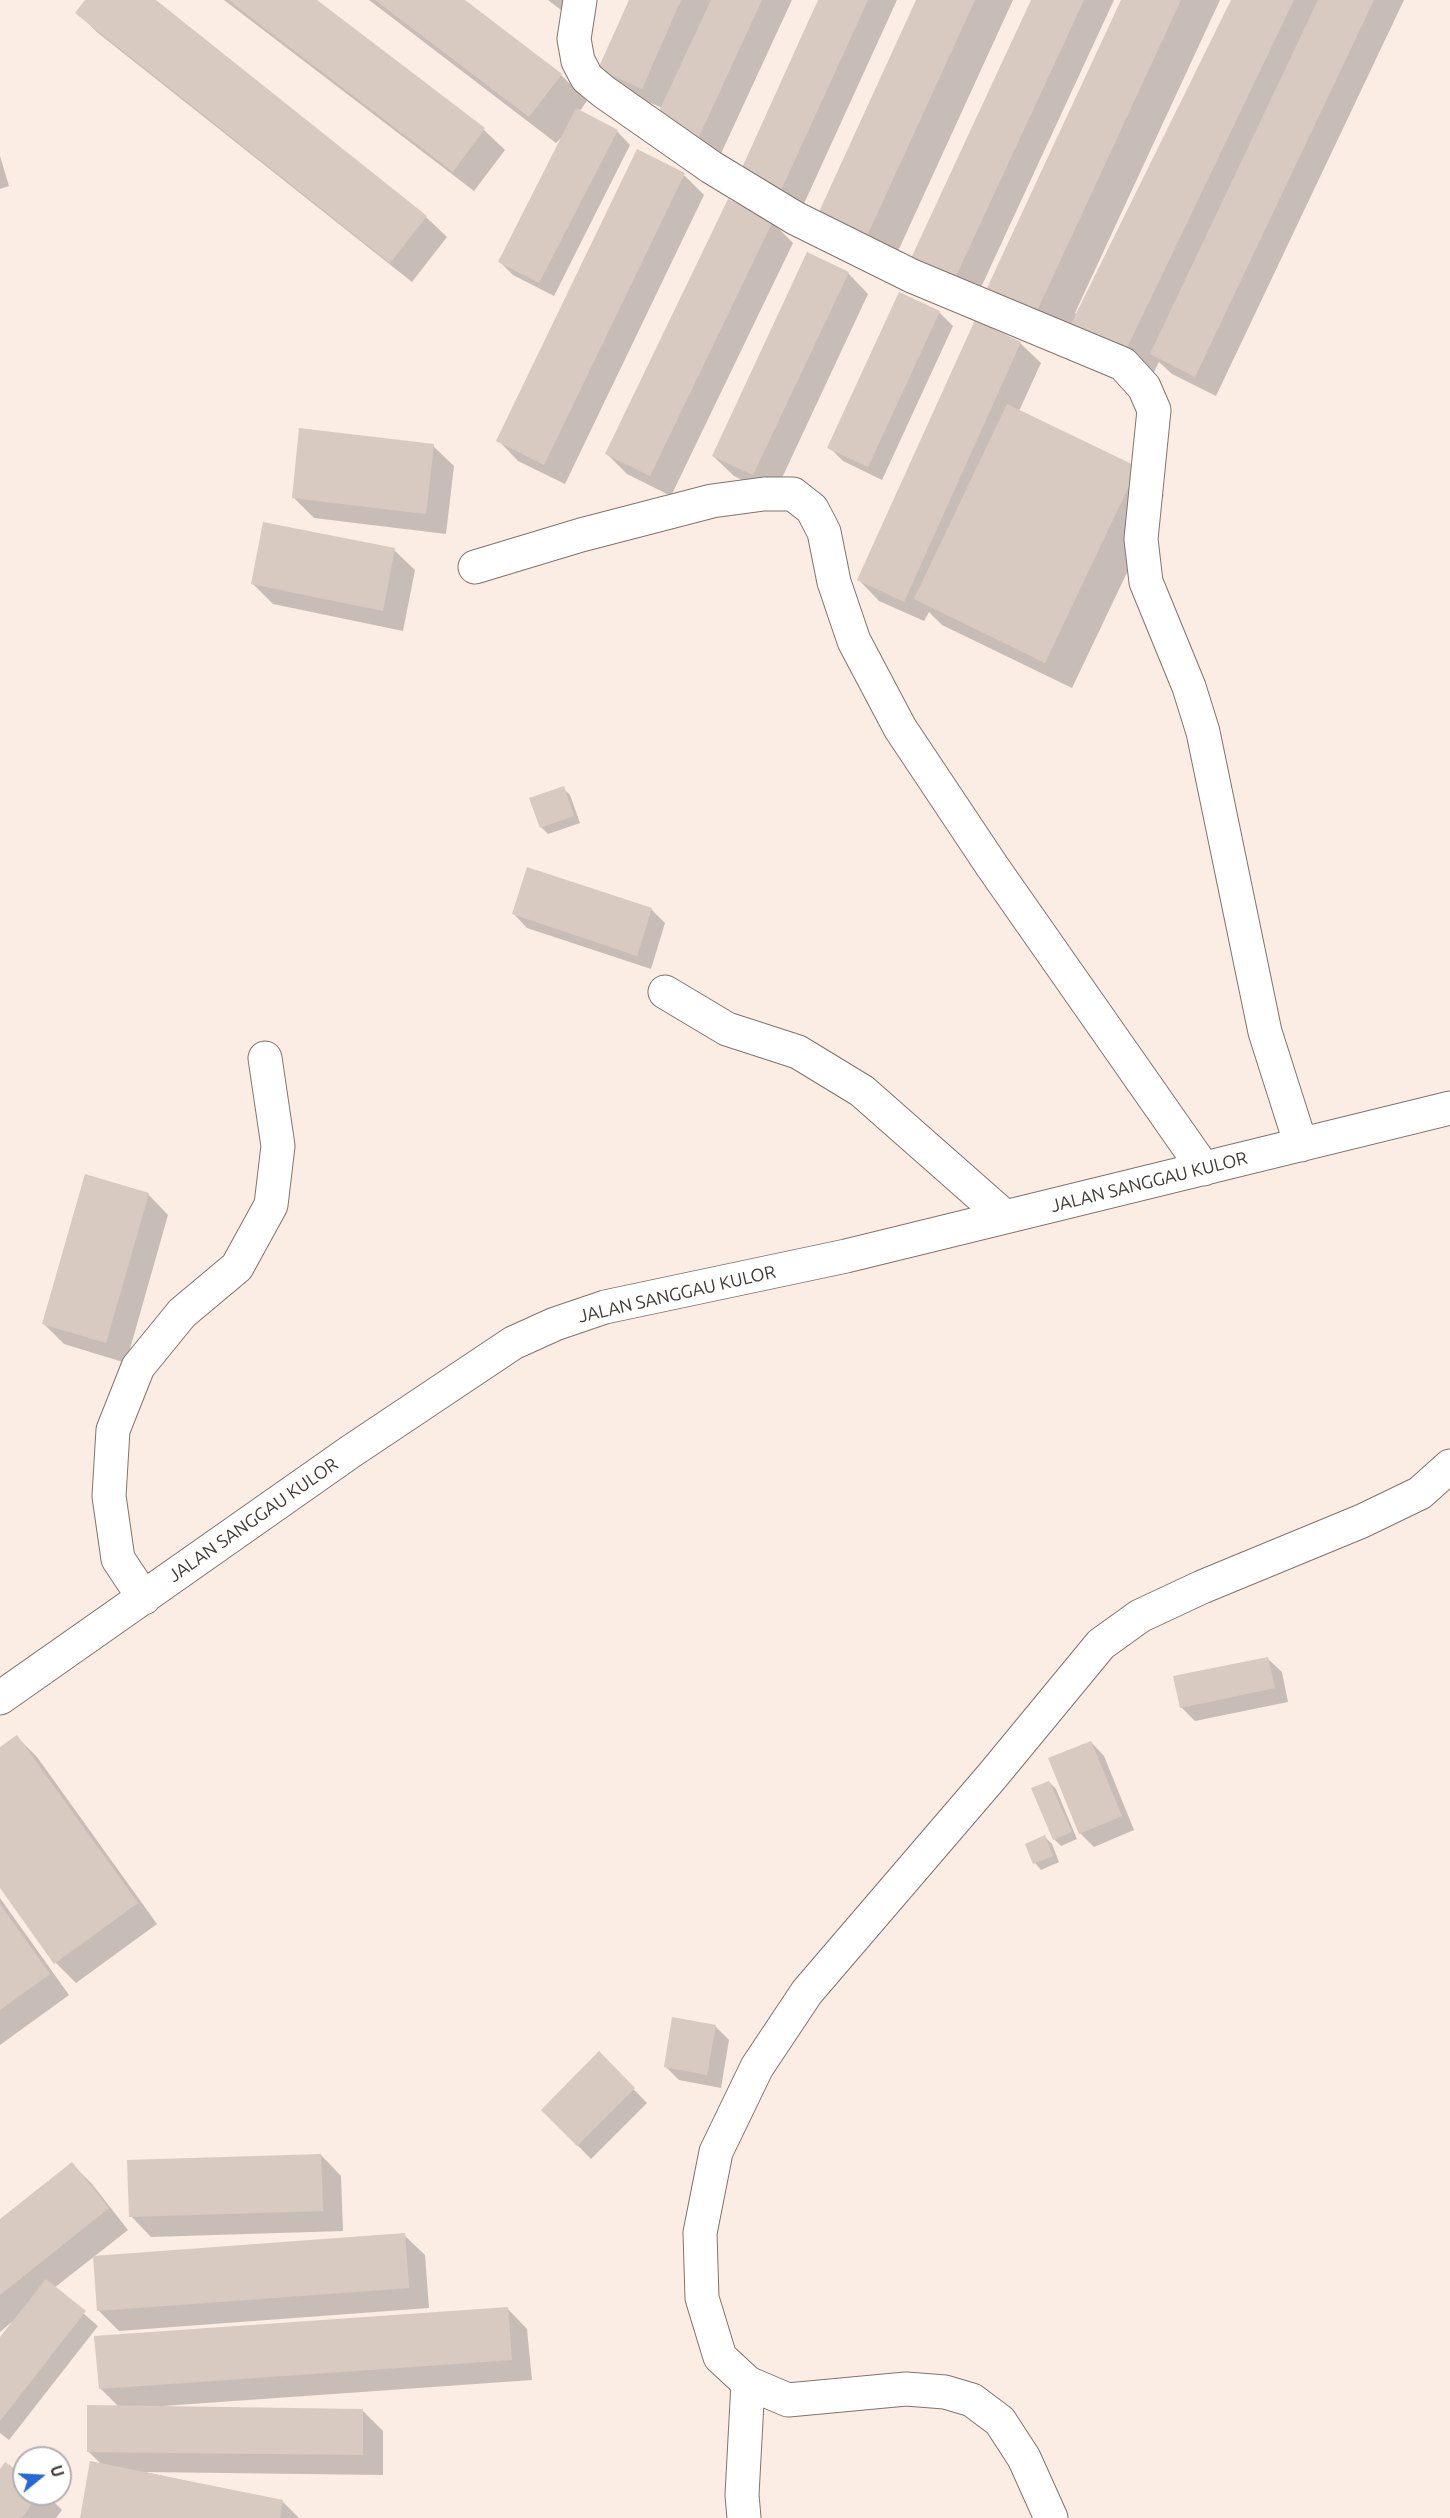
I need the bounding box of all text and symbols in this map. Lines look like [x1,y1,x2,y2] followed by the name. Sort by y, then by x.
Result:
[1048,1147,1250,1217] street label: JALAN SANGGAU KULOR
[576,1261,778,1327] street label: JALAN SANGGAU KULOR
[164,1453,342,1587] street label: JALAN SANGGAU KULOR
[12,2446,72,2506] north arrow
[47,2463,68,2479] text: U

